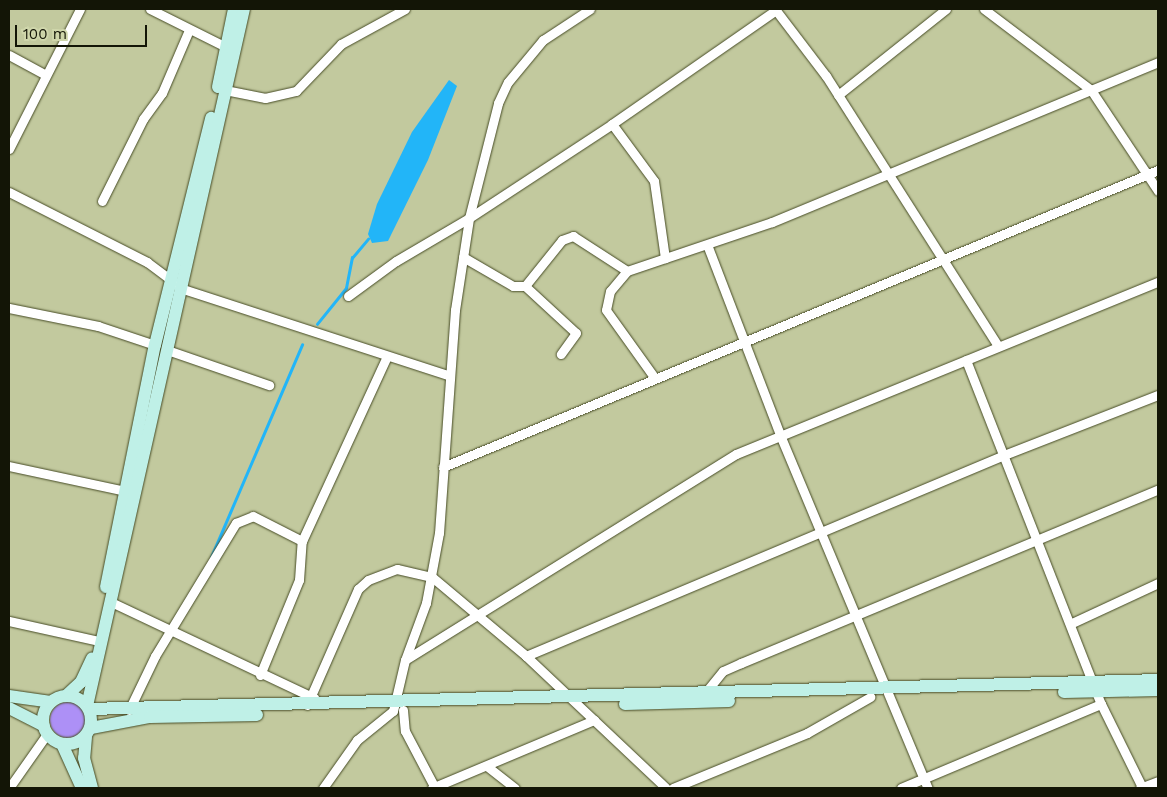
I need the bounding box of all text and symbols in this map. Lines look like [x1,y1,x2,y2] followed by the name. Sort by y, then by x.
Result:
[18,15,150,47] scale bar
[23,25,67,43] text: 100 m

